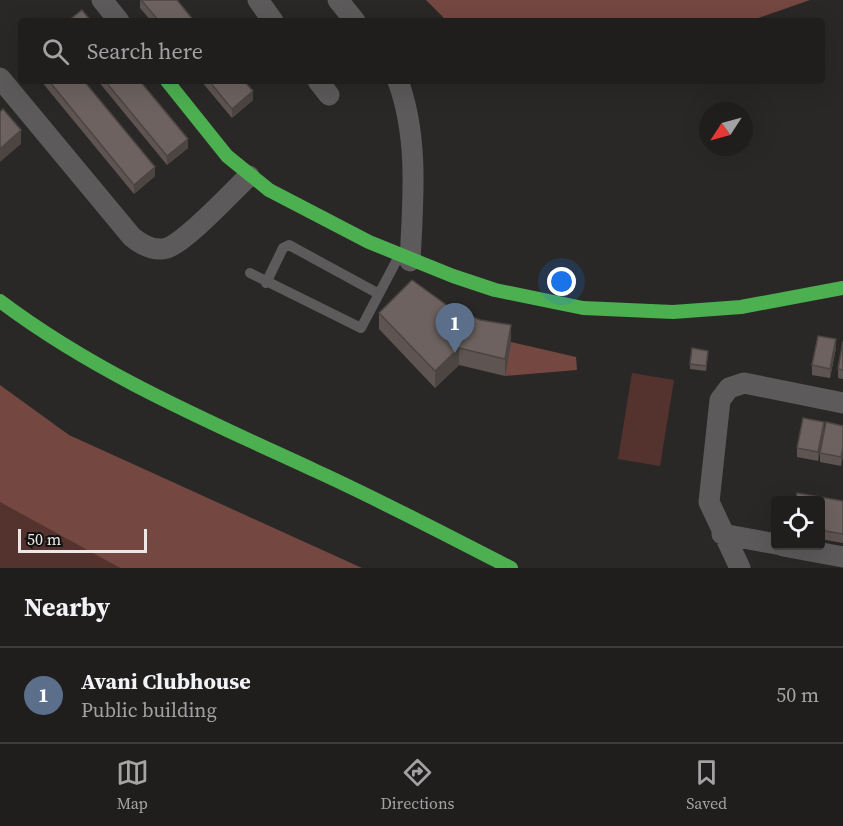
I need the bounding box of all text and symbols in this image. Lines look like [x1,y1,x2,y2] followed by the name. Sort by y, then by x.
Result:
[18,18,825,84] search box
[39,35,72,68] icon: search
[87,36,203,66] text: Search here
[699,102,753,156] north arrow
[547,267,576,296] your location
[436,304,474,353] pin: 1
[771,496,825,550] map controls
[771,496,825,550] button: locate
[18,526,147,554] scale bar
[27,528,61,550] text: 50 m
[24,589,110,625] text: Nearby
[81,666,251,696] text: Avani Clubhouse
[38,681,49,709] text: 1
[776,681,819,709] text: 50 m
[81,696,217,724] text: Public building
[116,756,149,814] tab: Map
[380,756,455,814] tab: Directions
[686,756,727,814] tab: Saved

